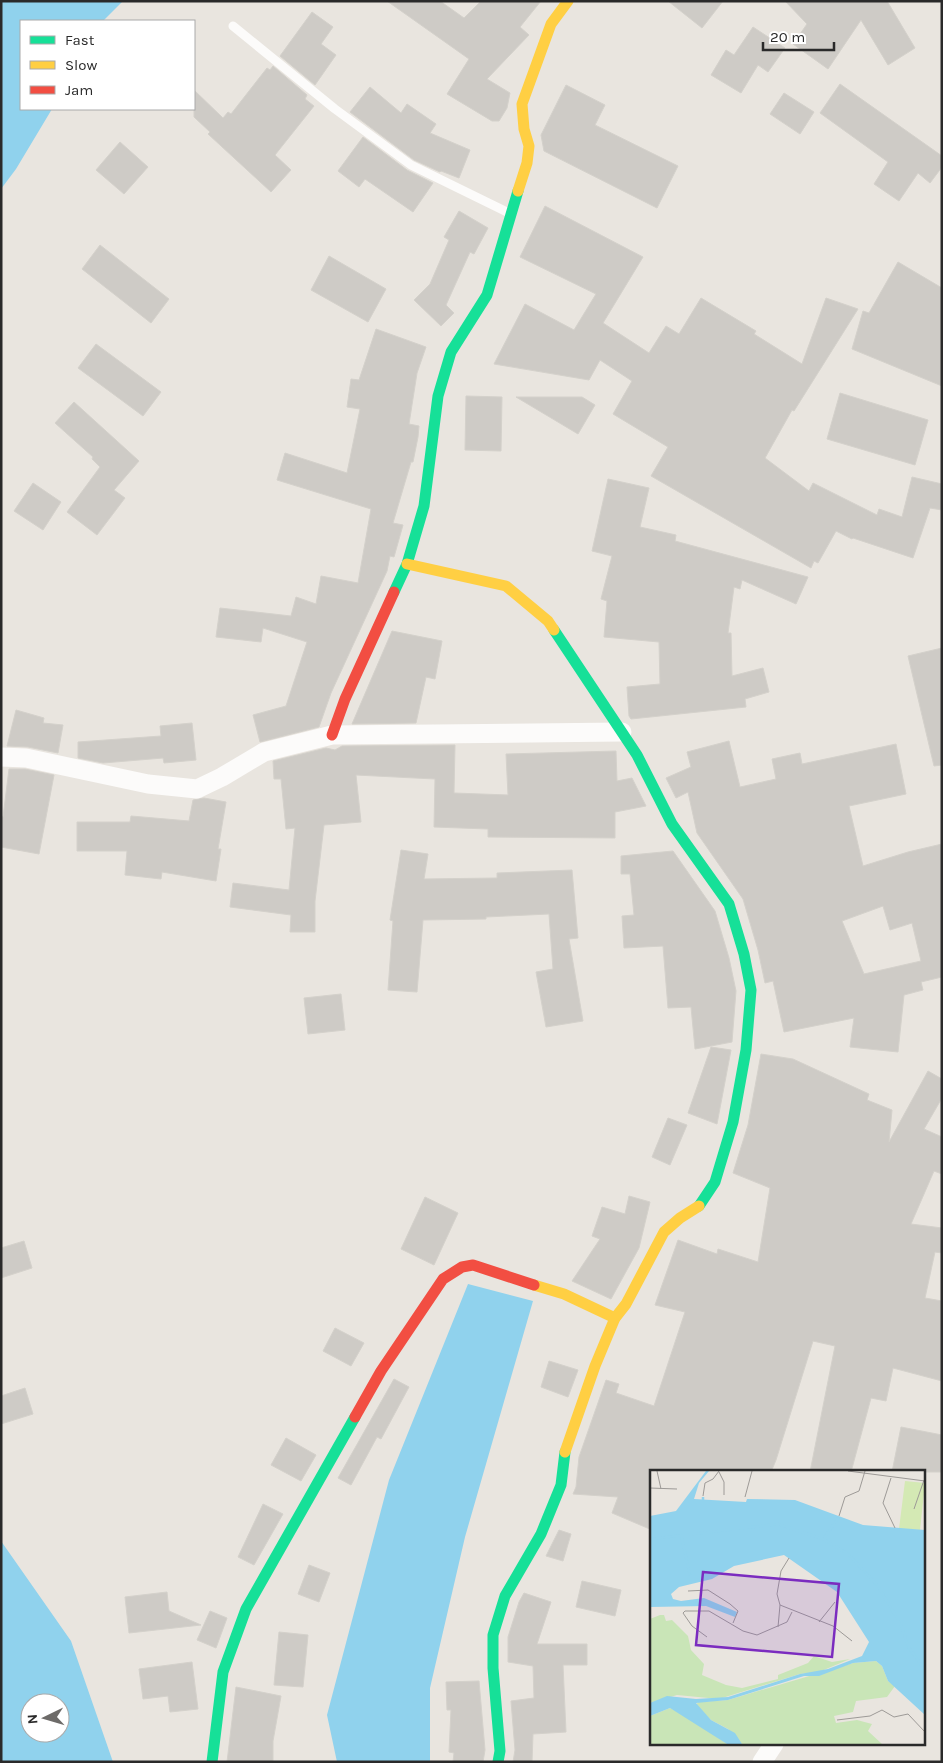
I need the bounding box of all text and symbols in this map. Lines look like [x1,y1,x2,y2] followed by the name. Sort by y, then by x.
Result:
[20,20,195,110] legend
[763,20,834,52] scale bar
[770,28,805,46] text: 20 m
[65,31,95,49] text: Fast
[65,56,97,74] text: Slow
[65,81,93,99] text: Jam
[650,1470,926,1746] inset map
[20,1693,70,1743] north arrow
[24,1713,41,1725] text: N

